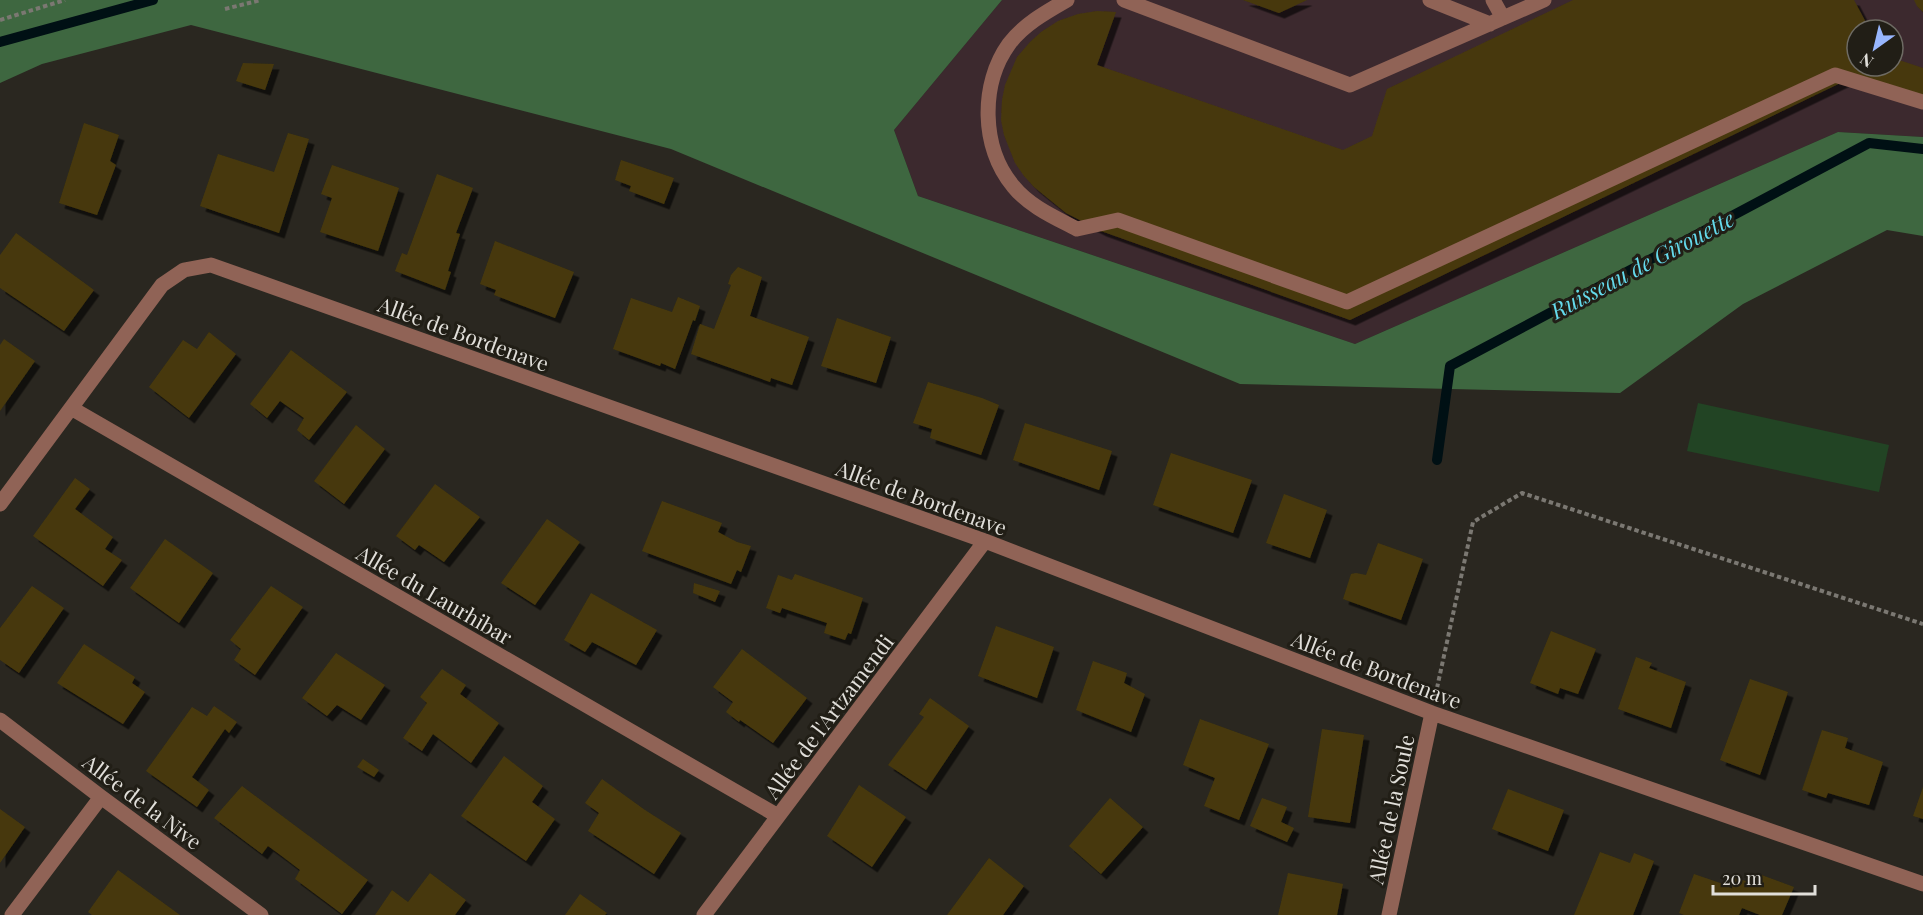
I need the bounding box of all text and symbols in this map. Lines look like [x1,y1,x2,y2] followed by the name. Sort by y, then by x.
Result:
[1845,18,1905,78] north arrow
[1855,49,1877,73] text: N
[1544,203,1740,326] water label: Ruisseau de Girouette
[374,289,553,377] street label: Allée de Bordenave
[832,453,1011,541] street label: Allée de Bordenave
[351,538,518,650] street label: Allée du Laurhibar
[1287,623,1466,714] street label: Allée de Bordenave
[757,628,899,804] street label: Allée de l'Artzamendi
[1360,732,1419,887] street label: Allée de la Soule
[77,747,208,855] street label: Allée de la Nive
[1713,858,1815,896] scale bar
[1722,866,1762,890] text: 20 m

